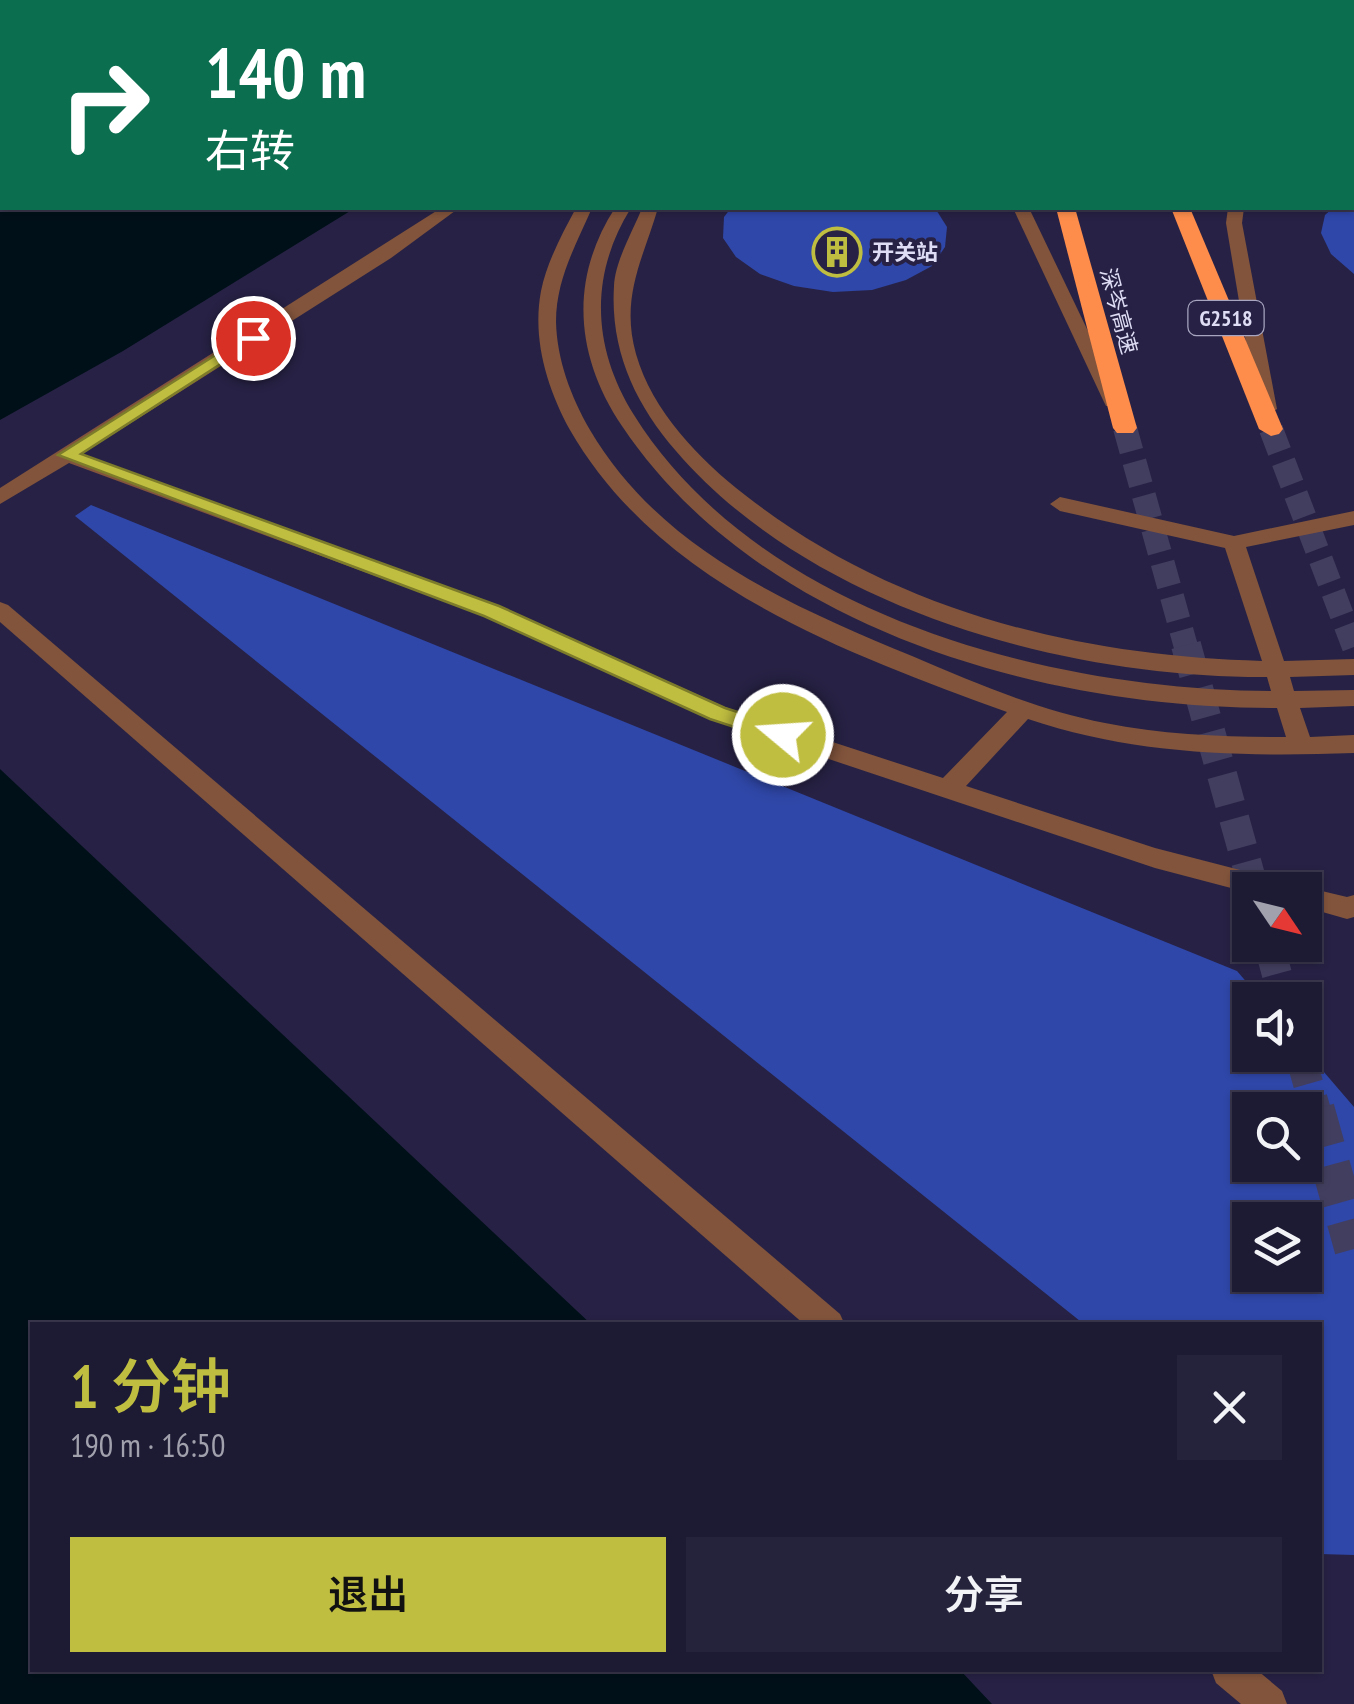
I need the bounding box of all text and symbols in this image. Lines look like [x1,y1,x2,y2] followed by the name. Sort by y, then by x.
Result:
[205,27,366,117] text: 140 m
[40,40,170,170] icon: right
[205,121,295,179] text: 右转
[811,226,863,278] building icon: 开关站
[872,238,938,266] place label: 开关站
[1094,265,1144,357] street label: 深岑高速
[211,296,296,381] pin
[1188,301,1264,335] road number: G2518
[226,311,281,366] icon: arrive
[731,683,835,787] position arrow
[1232,872,1322,962] north arrow
[1232,872,1322,1292] map controls
[1232,982,1322,1072] button: sound
[1232,1092,1322,1182] button: search
[1232,1202,1322,1292] button: layers
[70,1347,231,1425] text: 1 分钟
[1177,1355,1282,1460] button: close
[70,1424,225,1466] text: 190 m · 16:50
[70,1537,666,1652] button: 退出
[686,1537,1282,1652] button: 分享

